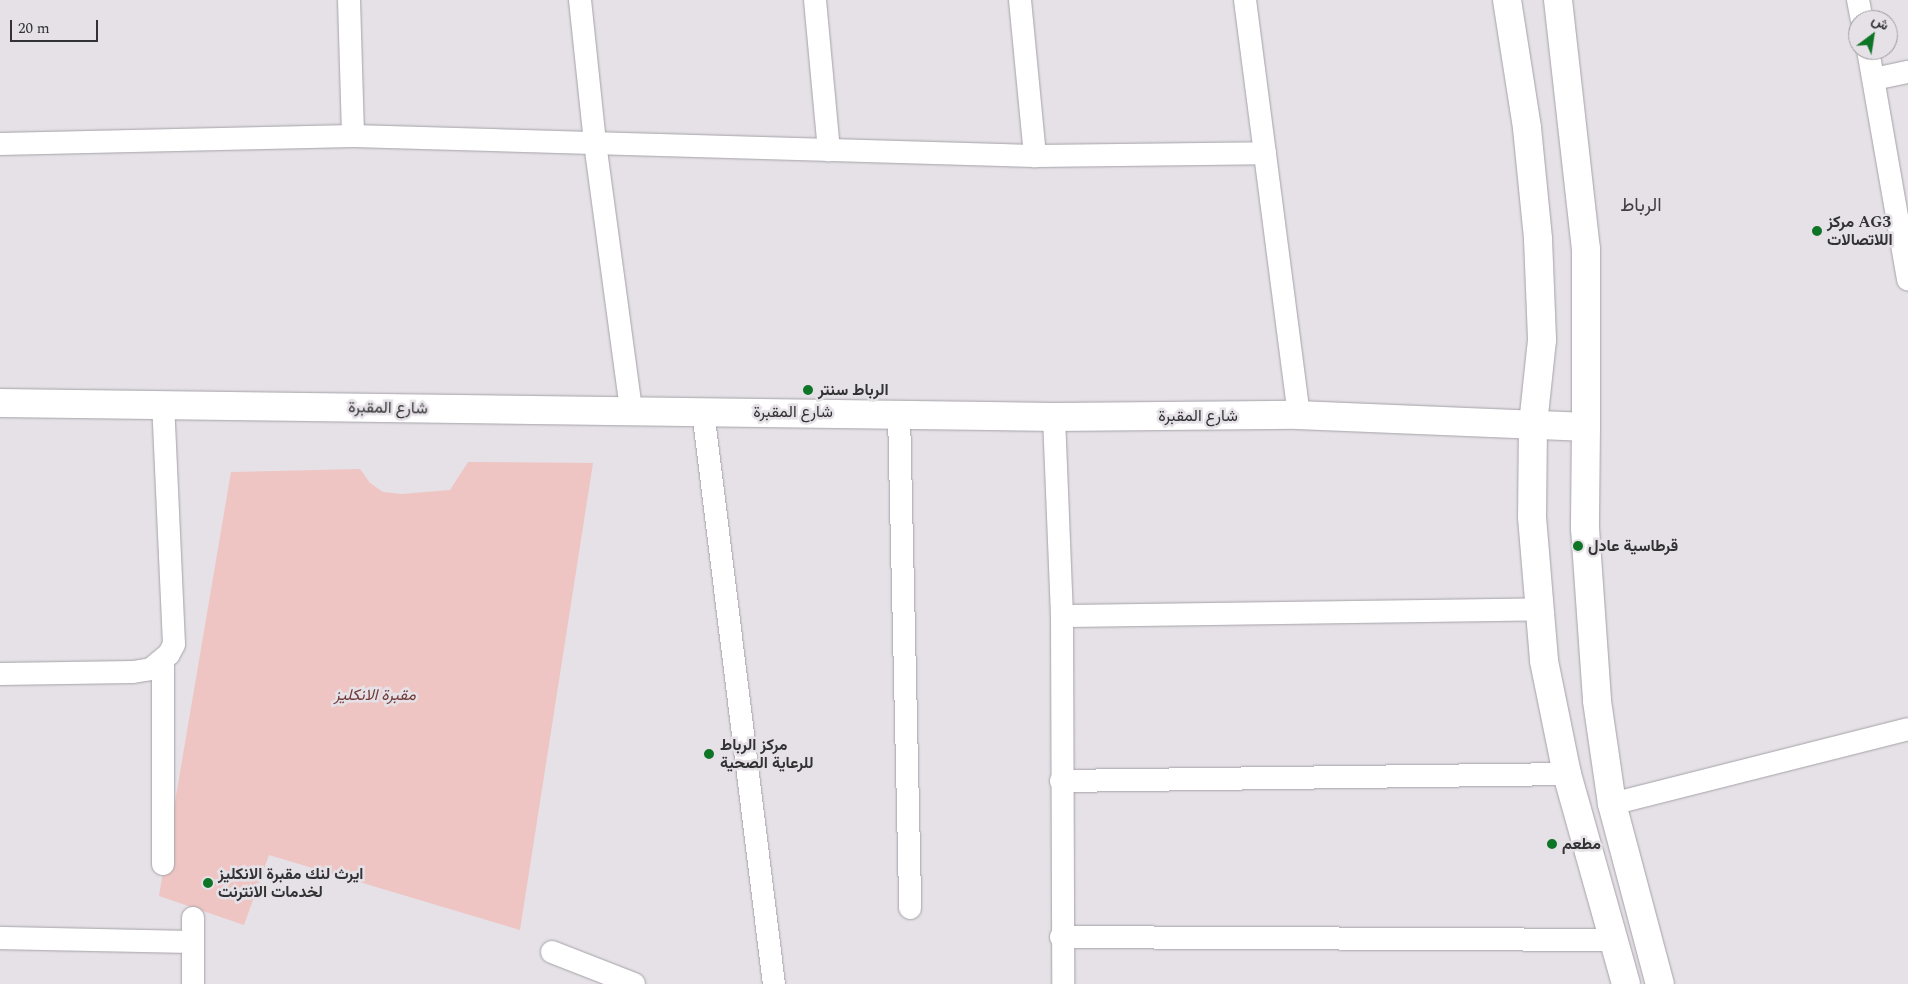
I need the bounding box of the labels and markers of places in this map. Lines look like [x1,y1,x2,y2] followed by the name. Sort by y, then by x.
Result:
[1827,212,1893,250] place label: مركز AG3 اللاتصالات
[1811,225,1823,237] marker: مركز AG3 اللاتصالات
[818,380,889,400] place label: الرباط سنتر
[802,384,814,396] marker: الرباط سنتر
[1588,536,1678,556] place label: قرطاسية عادل
[1572,540,1584,552] marker: قرطاسية عادل
[720,735,813,773] place label: مركز الرباط للرعاية الصحية
[702,747,716,761] marker: مركز الرباط للرعاية الصحية
[1562,834,1601,854] place label: مطعم
[1546,838,1558,850] marker: مطعم
[218,864,363,902] place label: ايرث لنك مقبرة الانكليز لخدمات الانترنت
[202,877,214,889] marker: ايرث لنك مقبرة الانكليز لخدمات الانترنت

